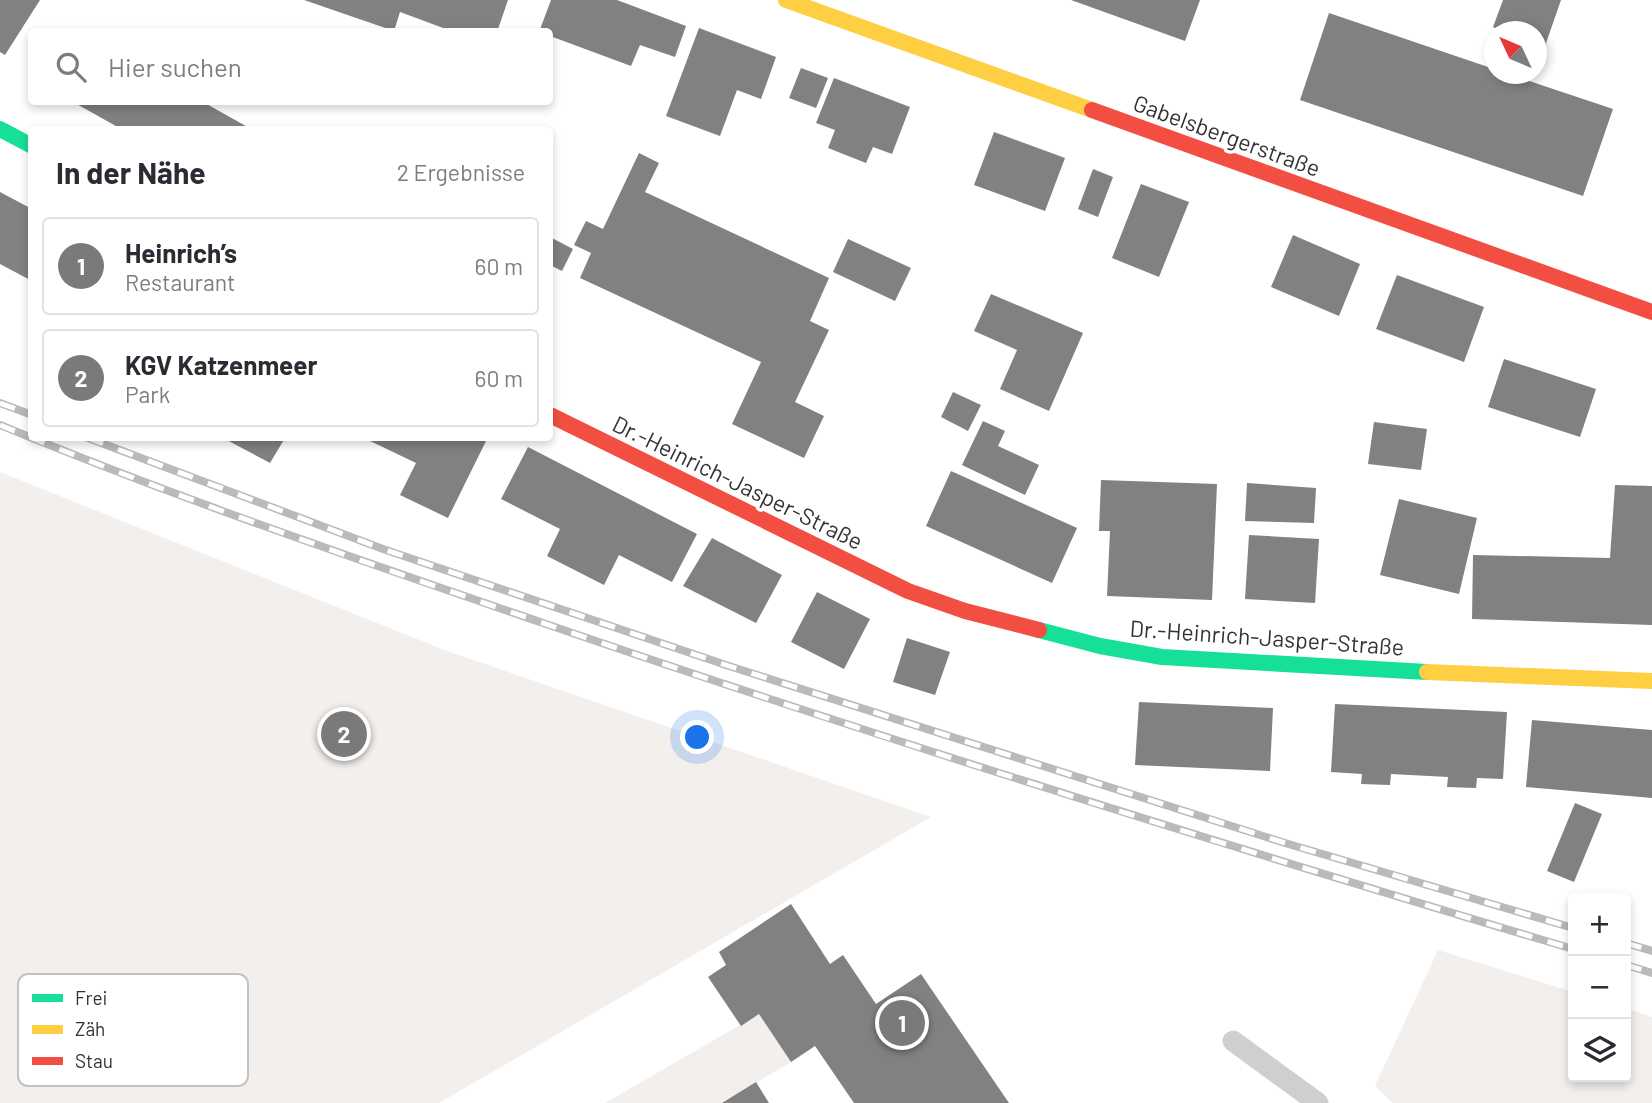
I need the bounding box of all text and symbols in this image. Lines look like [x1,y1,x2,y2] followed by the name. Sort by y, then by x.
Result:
[1484,21,1547,84] north arrow
[28,28,553,105] search box
[52,48,90,86] icon: search
[108,51,242,82] text: Hier suchen
[1130,88,1324,182] street label: Gabelsbergerstraße
[56,154,206,190] text: In der Nähe
[397,158,525,186] text: 2 Ergebnisse
[125,237,237,268] text: Heinrich’s
[77,252,85,280] text: 1
[475,252,523,280] text: 60 m
[125,268,235,296] text: Restaurant
[125,349,317,380] text: KGV Katzenmeer
[75,364,87,392] text: 2
[475,364,523,392] text: 60 m
[125,380,170,408] text: Park
[608,409,868,555] street label: Dr.-Heinrich-Jasper-Straße
[1129,613,1405,661] street label: Dr.-Heinrich-Jasper-Straße
[321,708,367,760] pin: 2
[680,720,714,754] your location
[1568,893,1631,1082] map controls
[1568,893,1631,956] button: +
[1568,956,1631,1019] button: −
[18,974,248,1086] legend
[75,986,107,1009] text: Frei
[879,997,925,1049] pin: 1
[75,1017,105,1040] text: Zäh
[1568,1019,1631,1082] button: layers
[75,1049,113,1072] text: Stau

